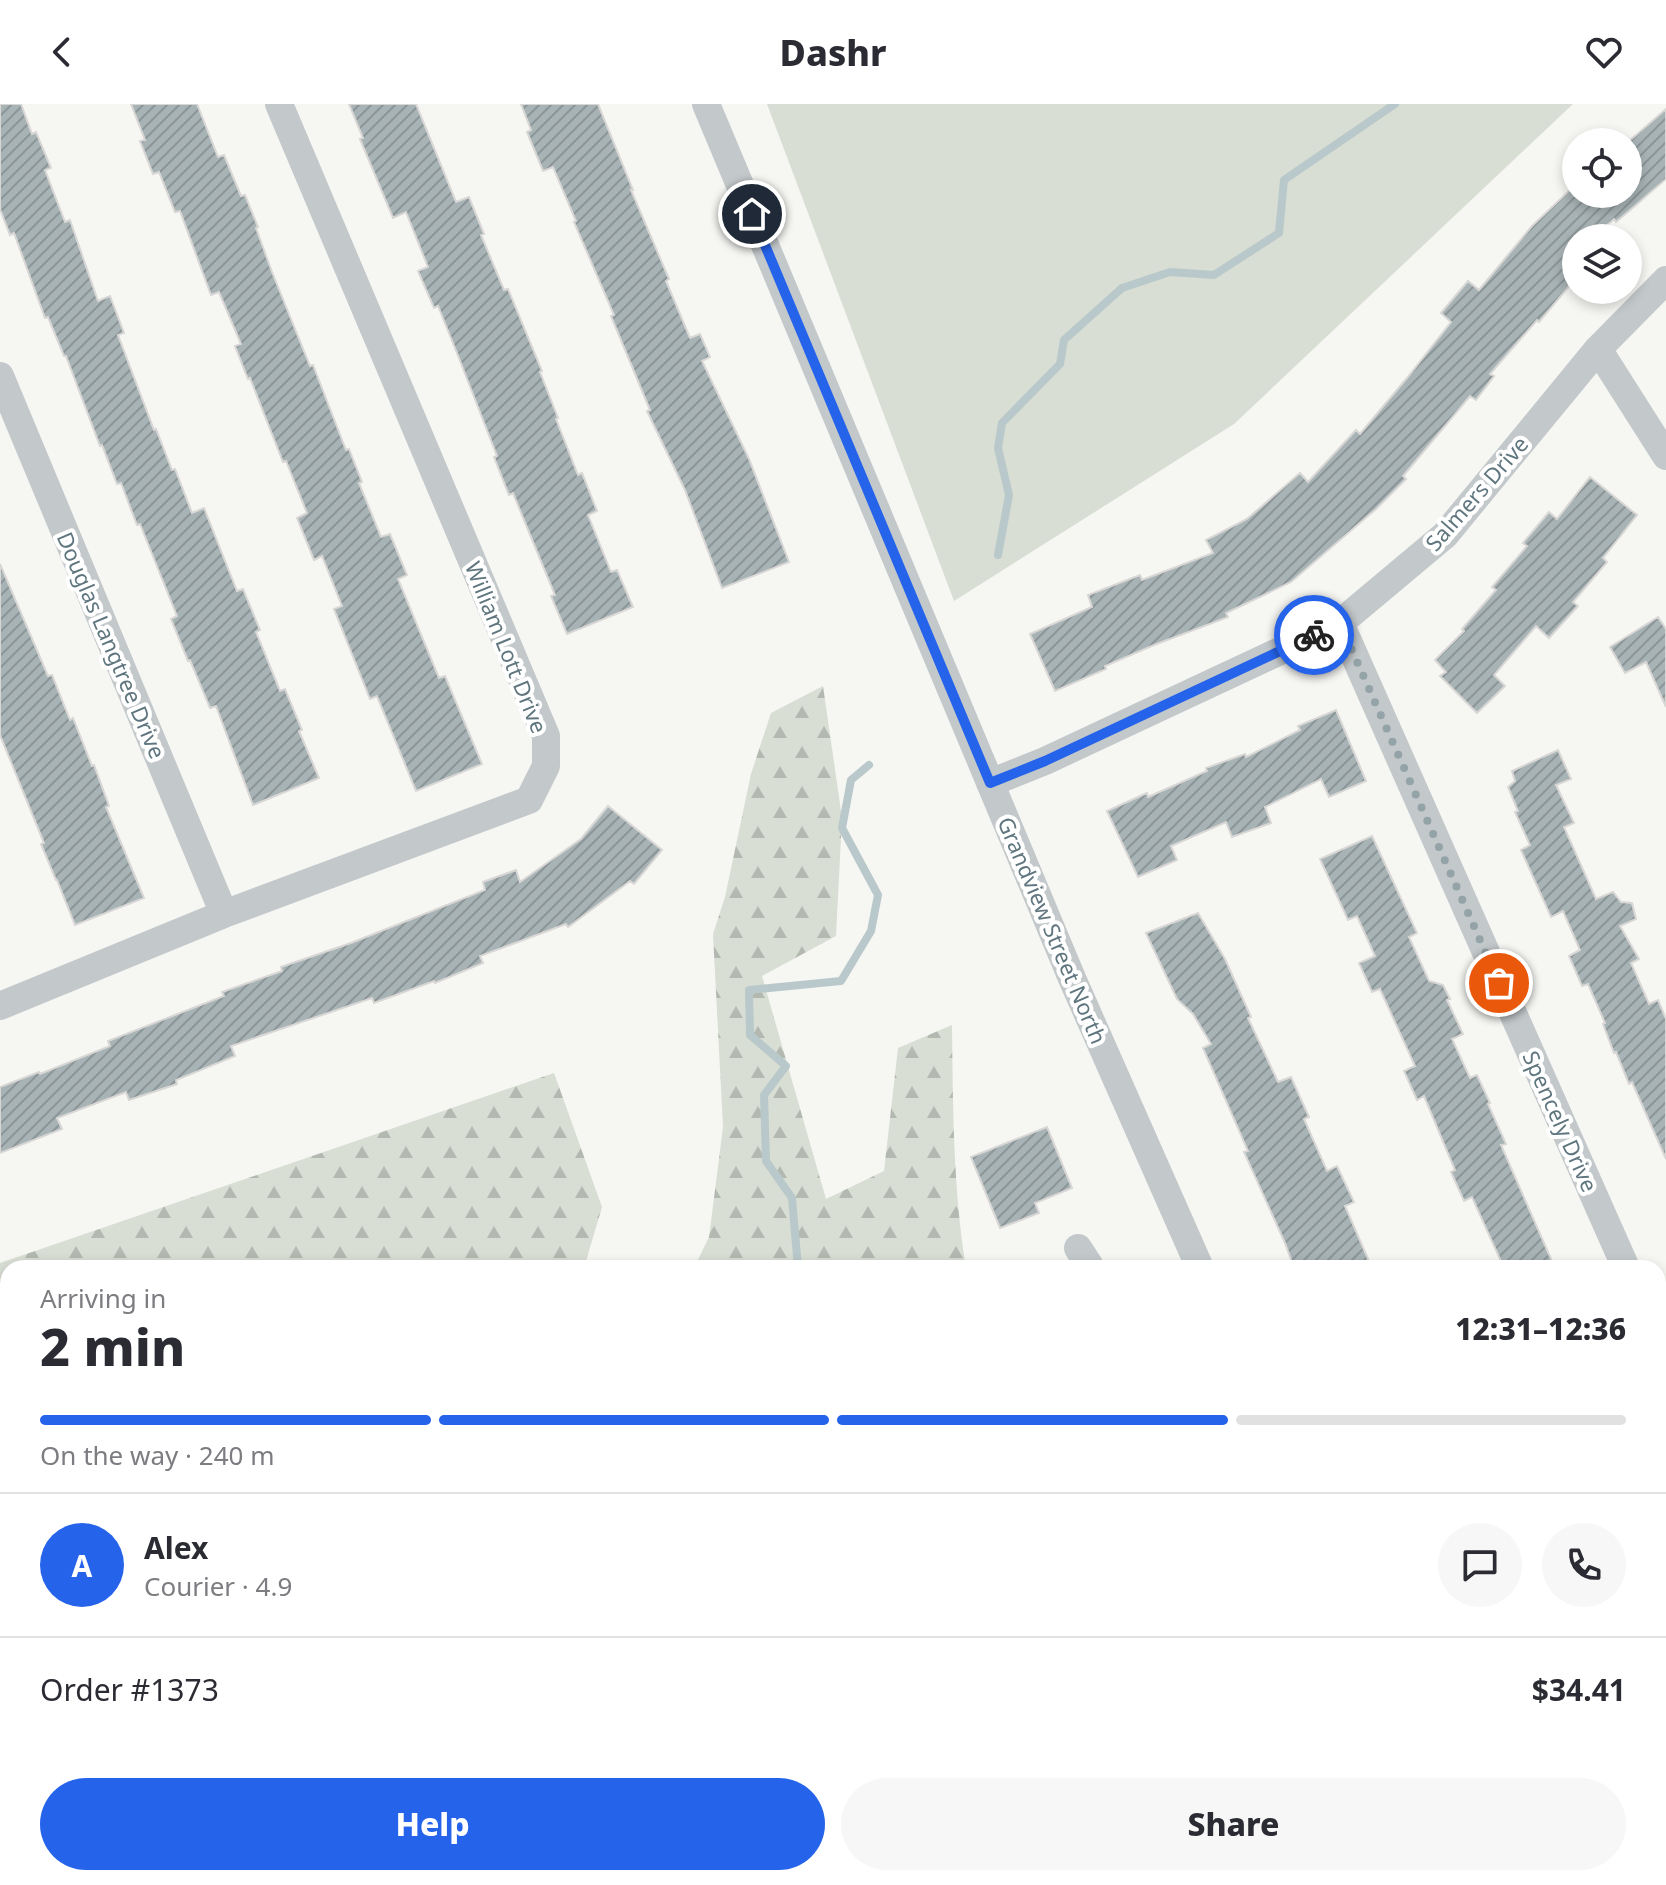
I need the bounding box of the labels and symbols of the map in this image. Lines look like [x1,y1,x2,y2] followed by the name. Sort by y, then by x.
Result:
[718,180,786,248] pin
[1418,429,1534,557] street label: Salmers Drive
[51,527,173,763] street label: Douglas Langtree Drive
[459,557,555,737] street label: William Lott Drive
[1274,595,1354,675] courier
[992,812,1114,1048] street label: Grandview Street North
[1465,949,1533,1017] pin
[1516,1046,1606,1196] street label: Spencely Drive

